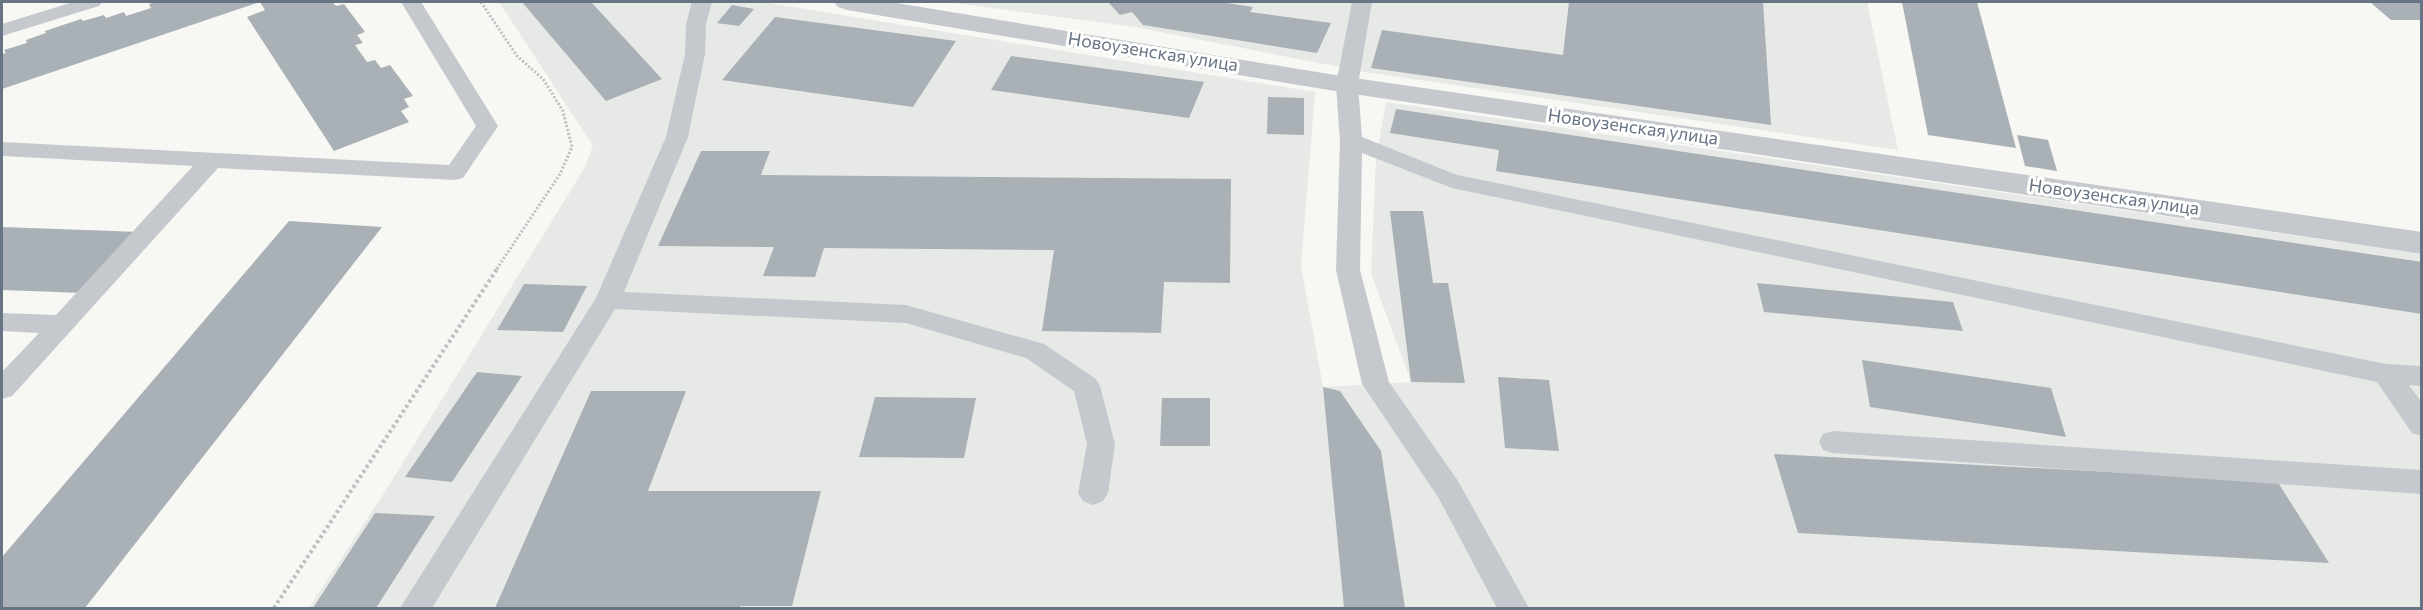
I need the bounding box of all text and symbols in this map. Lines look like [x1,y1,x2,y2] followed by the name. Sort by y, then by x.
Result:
[1066,27,1240,75] street label: Новоузенская улица
[1546,103,1720,149] street label: Новоузенская улица
[2027,173,2201,219] street label: Новоузенская улица

